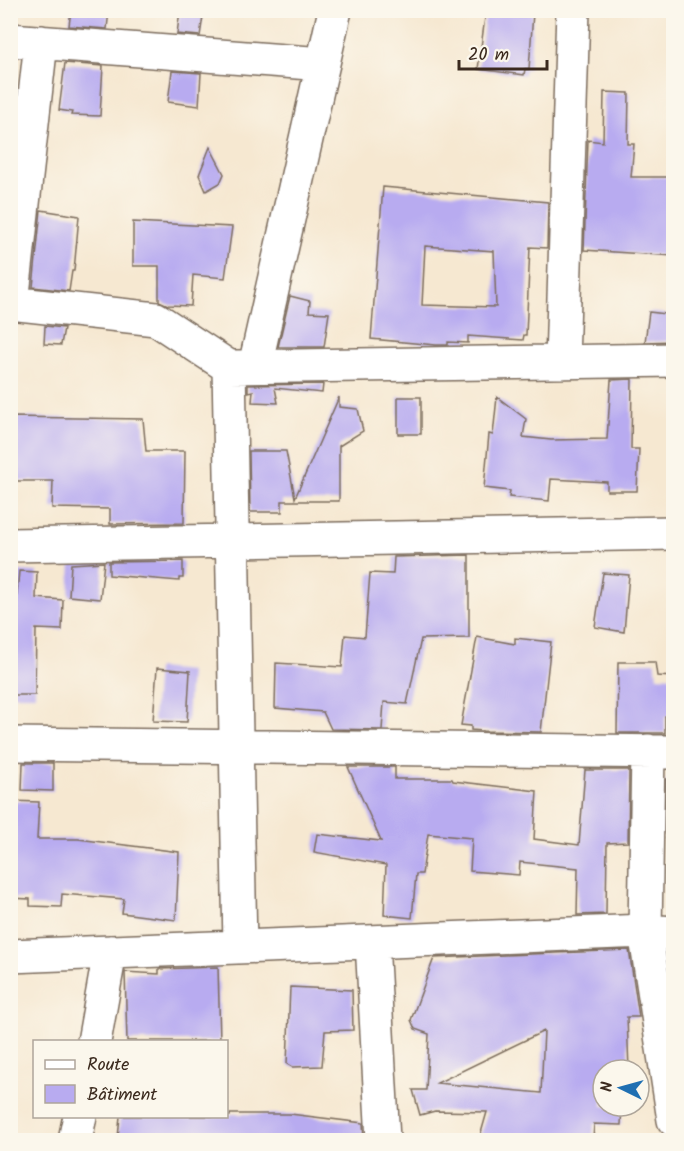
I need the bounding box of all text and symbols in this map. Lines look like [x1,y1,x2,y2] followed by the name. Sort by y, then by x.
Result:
[459,33,548,71] scale bar
[468,41,509,70] text: 20 m
[33,1040,228,1118] legend
[87,1051,129,1080] text: Route
[591,1058,651,1118] north arrow
[87,1081,158,1110] text: Bâtiment
[595,1081,620,1093] text: N

